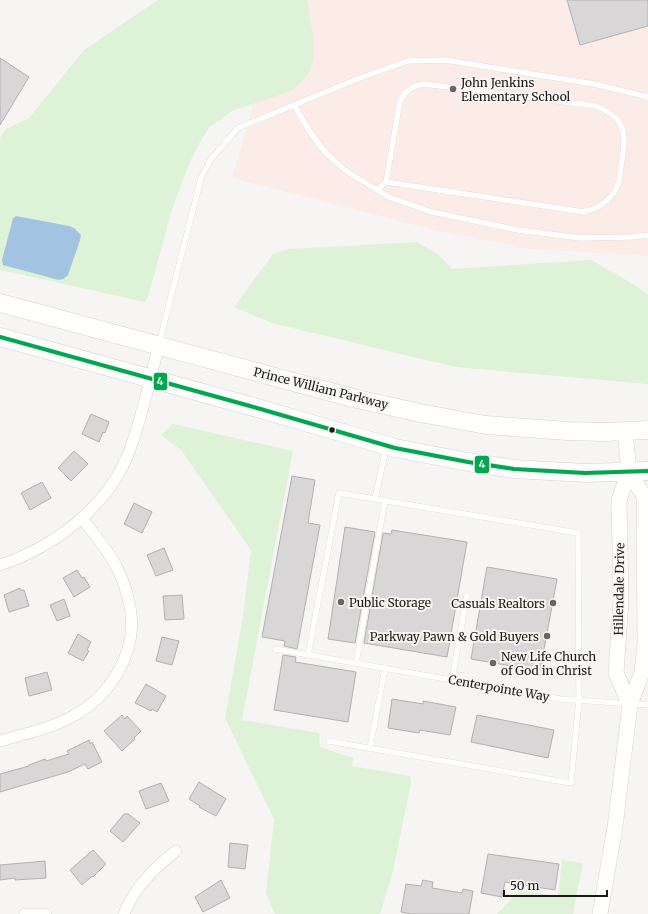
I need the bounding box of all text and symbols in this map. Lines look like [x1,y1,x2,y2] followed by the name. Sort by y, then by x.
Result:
[460,75,571,104] place label: John Jenkins Elementary School
[448,84,458,94] marker: John Jenkins Elementary School
[252,364,390,412] street label: Prince William Parkway
[153,372,168,391] line badge: 4
[157,374,164,388] text: 4
[327,425,337,435] unlabelled marker
[474,455,490,474] line badge: 4
[479,457,486,471] text: 4
[611,542,627,636] street label: Hillendale Drive
[349,595,431,610] place label: Public Storage
[451,596,545,611] place label: Casuals Realtors
[336,597,346,607] marker: Public Storage
[548,598,558,608] marker: Casuals Realtors
[370,629,539,644] place label: Parkway Pawn & Gold Buyers
[542,631,552,641] marker: Parkway Pawn & Gold Buyers
[501,649,596,678] place label: New Life Church of God in Christ
[488,658,498,668] marker: New Life Church of God in Christ
[447,672,551,704] street label: Centerpointe Way
[504,872,607,898] scale bar
[510,878,539,893] text: 50 m

